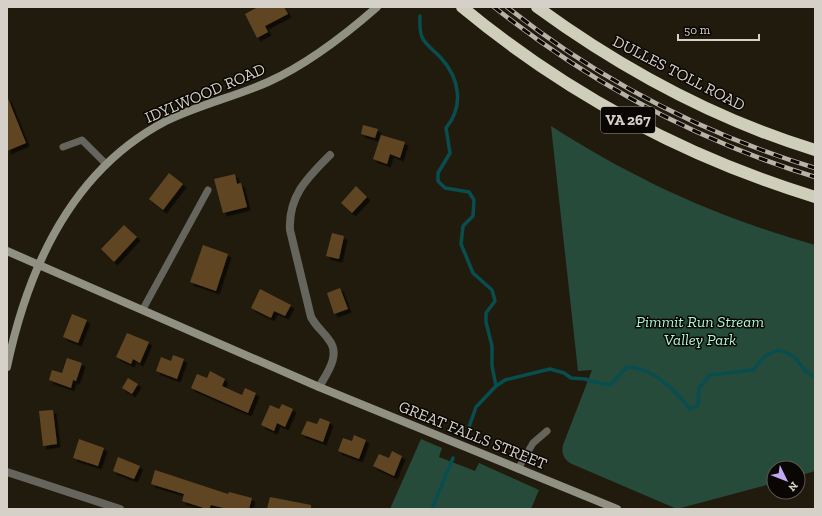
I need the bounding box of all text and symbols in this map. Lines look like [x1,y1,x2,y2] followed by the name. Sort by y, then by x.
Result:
[678,16,759,42] scale bar
[684,23,711,37] text: 50 m
[610,31,748,115] street label: DULLES TOLL ROAD
[142,59,268,127] street label: IDYLWOOD ROAD
[601,107,655,133] road number: VA 267
[636,312,764,349] park label: Pimmit Run Stream Valley Park
[396,397,550,473] street label: GREAT FALLS STREET
[766,460,806,500] north arrow
[785,479,801,494] text: N

